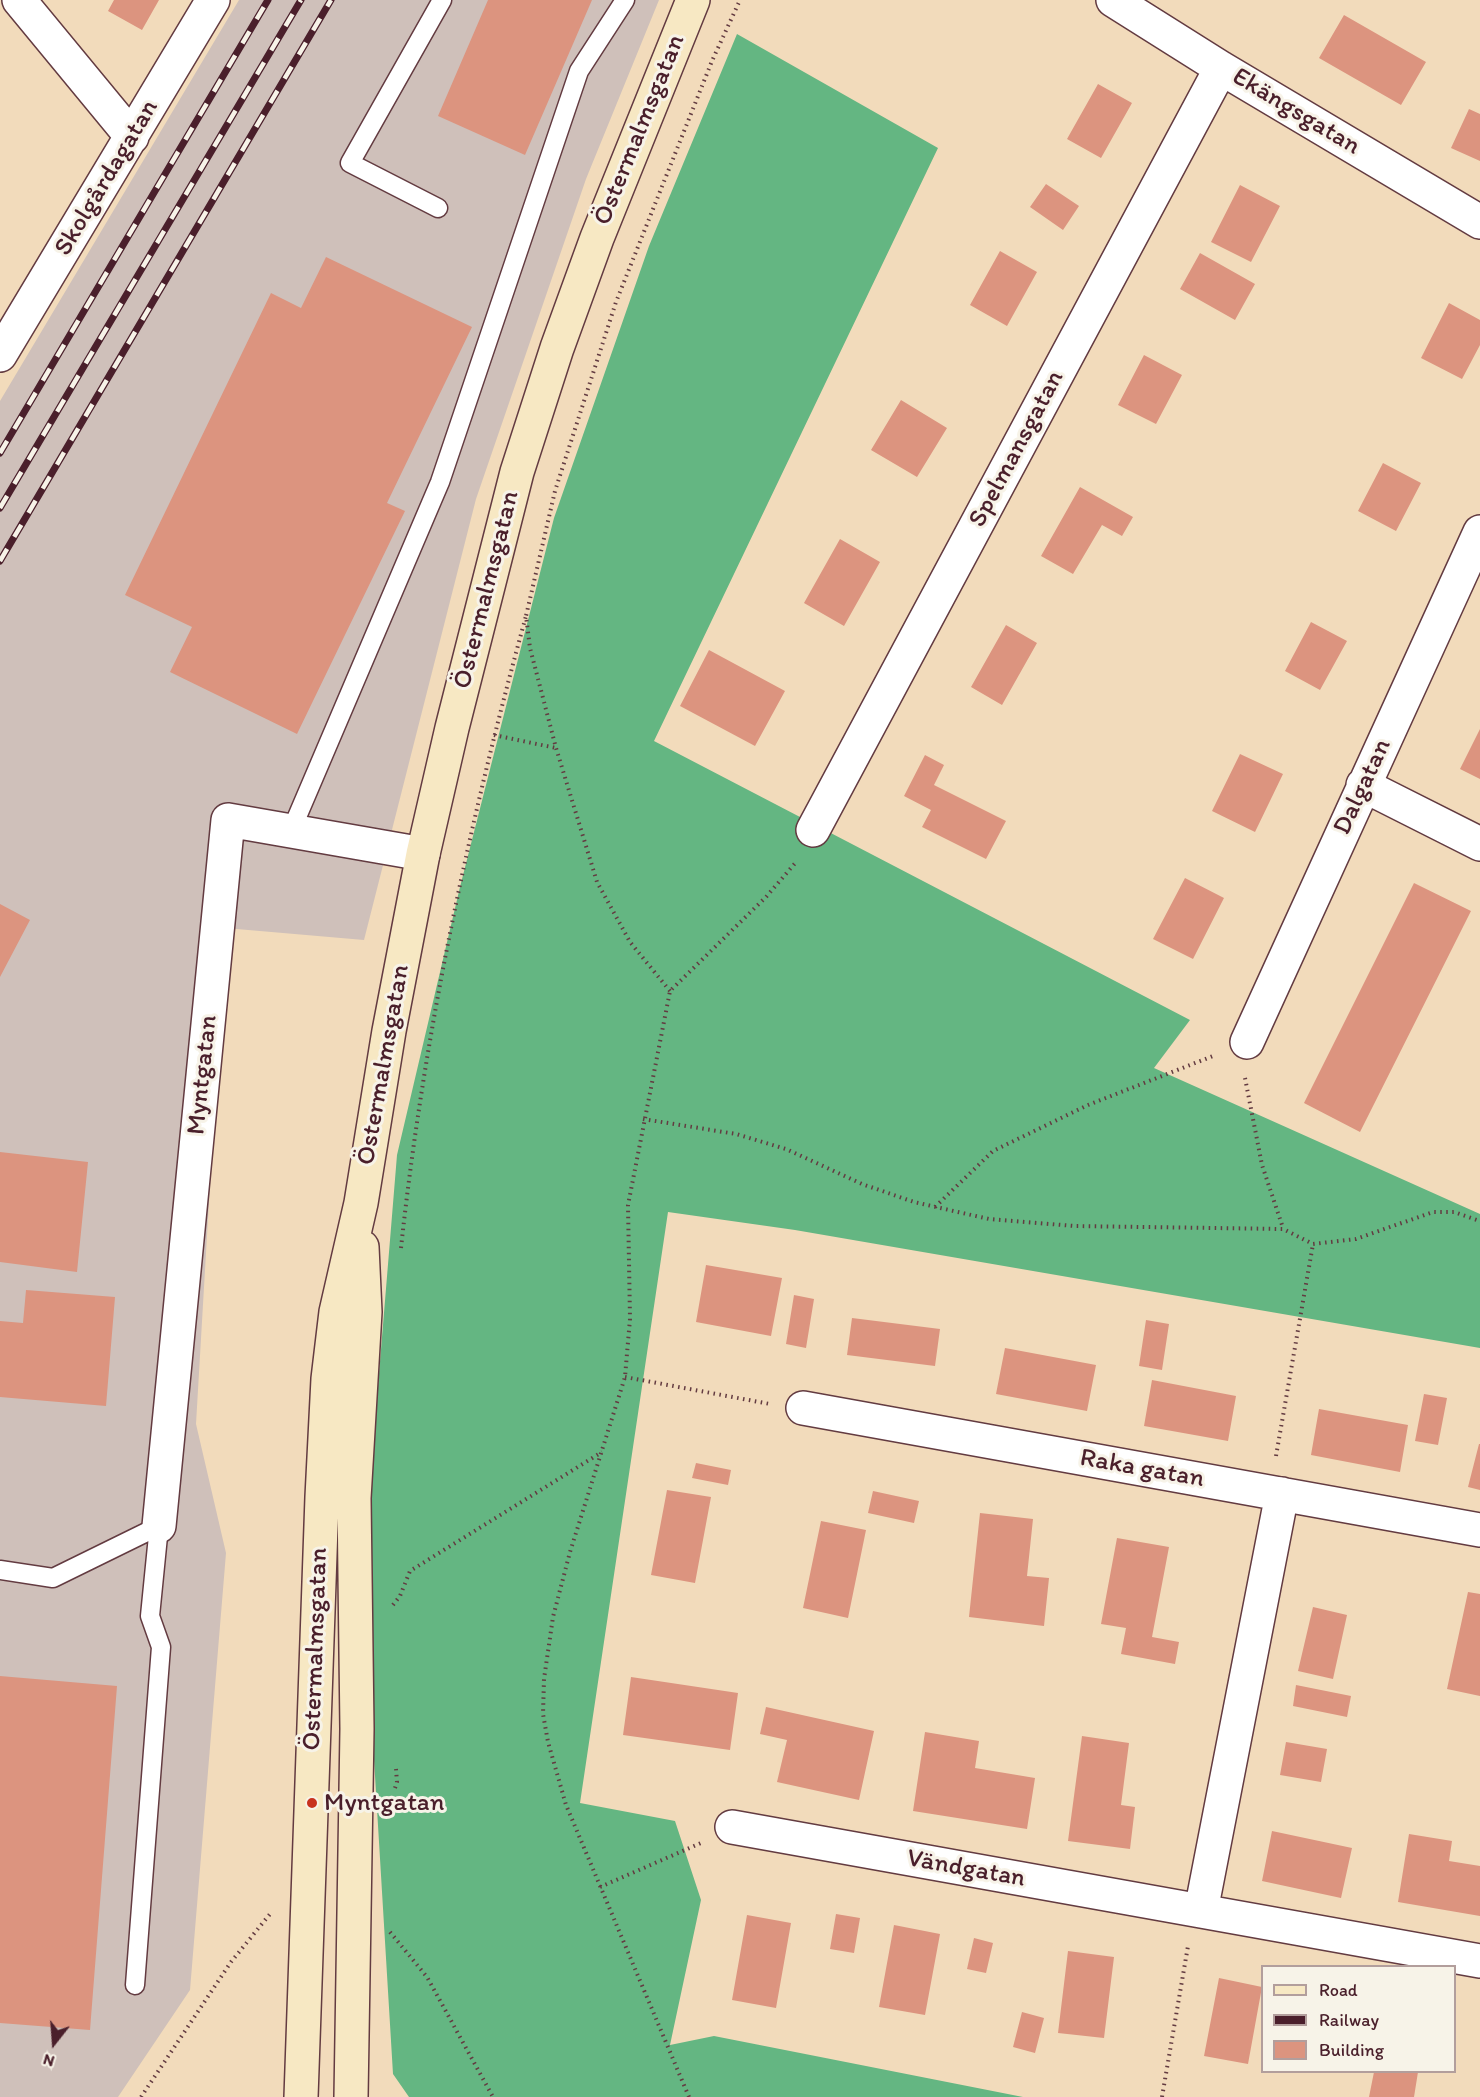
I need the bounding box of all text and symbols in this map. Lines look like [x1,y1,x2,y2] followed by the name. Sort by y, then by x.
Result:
[588,30,692,230] street label: Östermalmsgatan
[1226,62,1366,162] street label: Ekängsgatan
[48,94,166,262] street label: Skolgårdagatan
[963,365,1071,533] street label: Spelmansgatan
[447,488,527,692] street label: Östermalmsgatan
[1327,734,1399,840] street label: Dalgatan
[351,962,417,1168] street label: Östermalmsgatan
[181,1013,225,1137] street label: Myntgatan
[1078,1443,1206,1495] street label: Raka gatan
[297,1547,335,1751] street label: Östermalmsgatan
[324,1787,444,1819] place label: Myntgatan
[305,1796,319,1810] marker: Myntgatan
[904,1843,1028,1895] street label: Vändgatan
[1261,1965,1456,2073] legend
[1319,1979,1358,2001] text: Road
[1319,2009,1379,2031] text: Railway
[24,2013,84,2073] north arrow
[1319,2039,1384,2061] text: Building
[41,2050,57,2071] text: N

